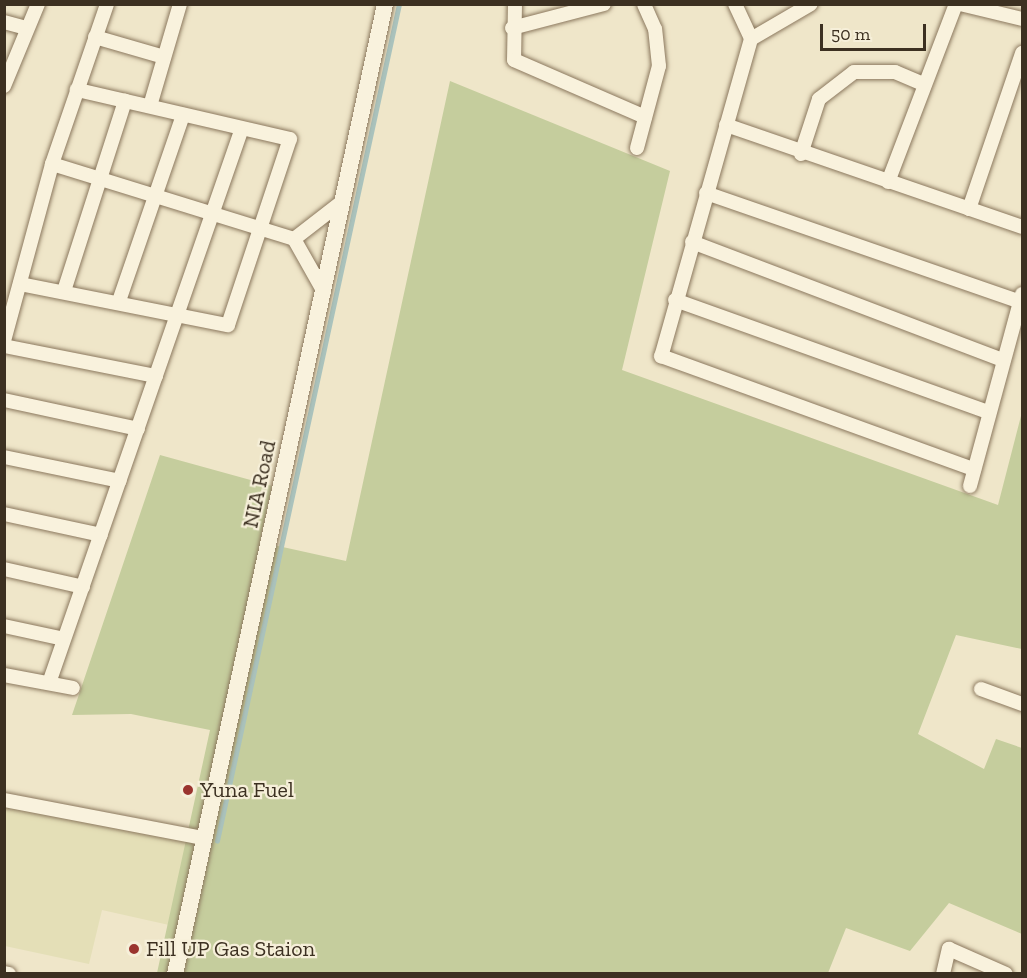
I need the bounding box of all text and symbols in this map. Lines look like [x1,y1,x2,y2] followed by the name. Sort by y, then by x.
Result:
[823,12,930,50] scale bar
[831,23,870,45] text: 50 m
[237,437,281,531] street label: NIA Road
[200,777,294,803] place label: Yuna Fuel
[181,783,195,797] marker: Yuna Fuel
[146,936,316,962] place label: Fill UP Gas Staion
[127,942,141,956] marker: Fill UP Gas Staion

